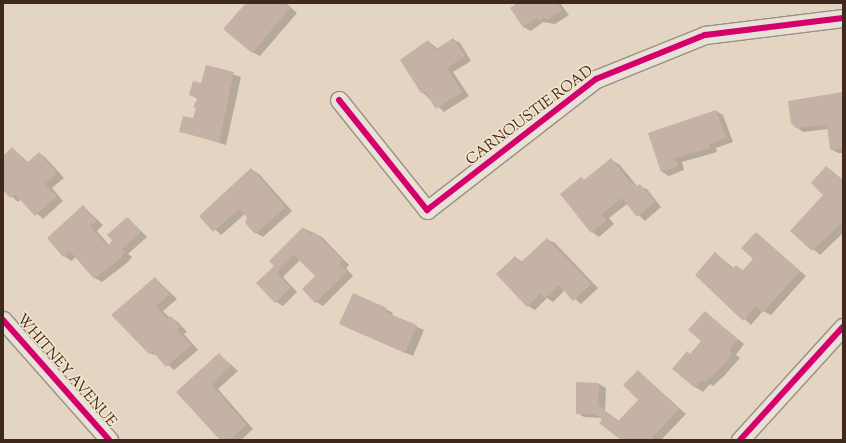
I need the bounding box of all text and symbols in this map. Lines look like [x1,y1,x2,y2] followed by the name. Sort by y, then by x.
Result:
[463,62,597,170] street label: CARNOUSTIE ROAD
[12,311,120,431] street label: WHITNEY AVENUE

